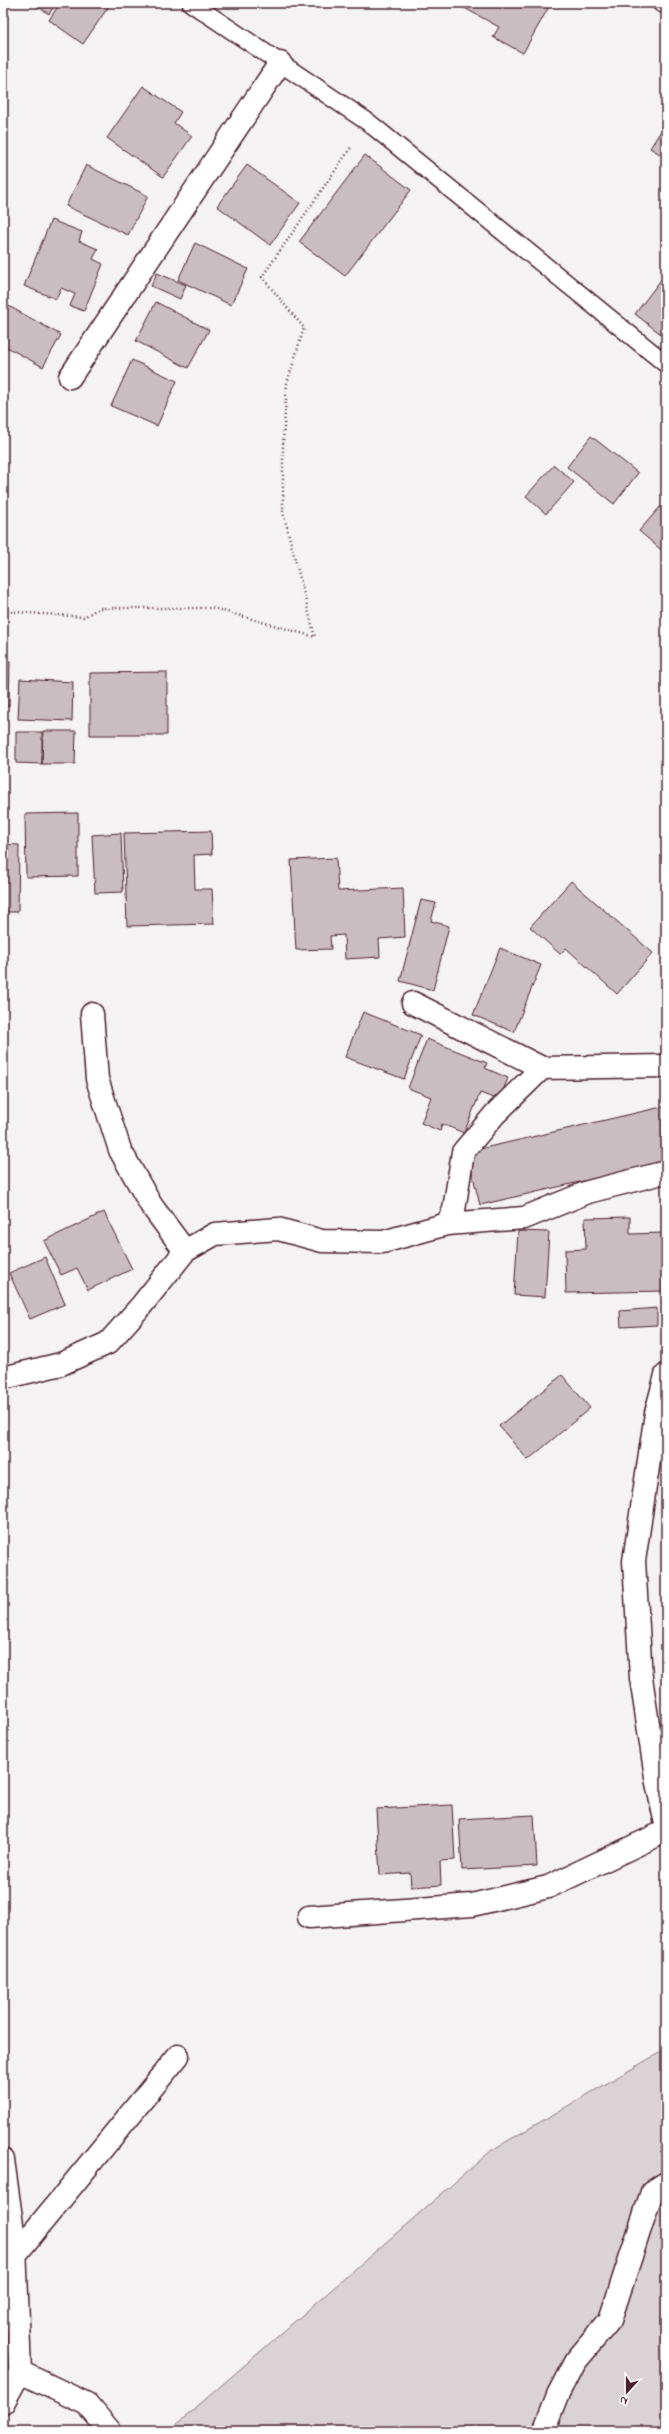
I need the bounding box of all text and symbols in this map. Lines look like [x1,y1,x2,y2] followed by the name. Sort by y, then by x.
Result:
[607,2372,647,2412] north arrow
[617,2392,630,2409] text: N

